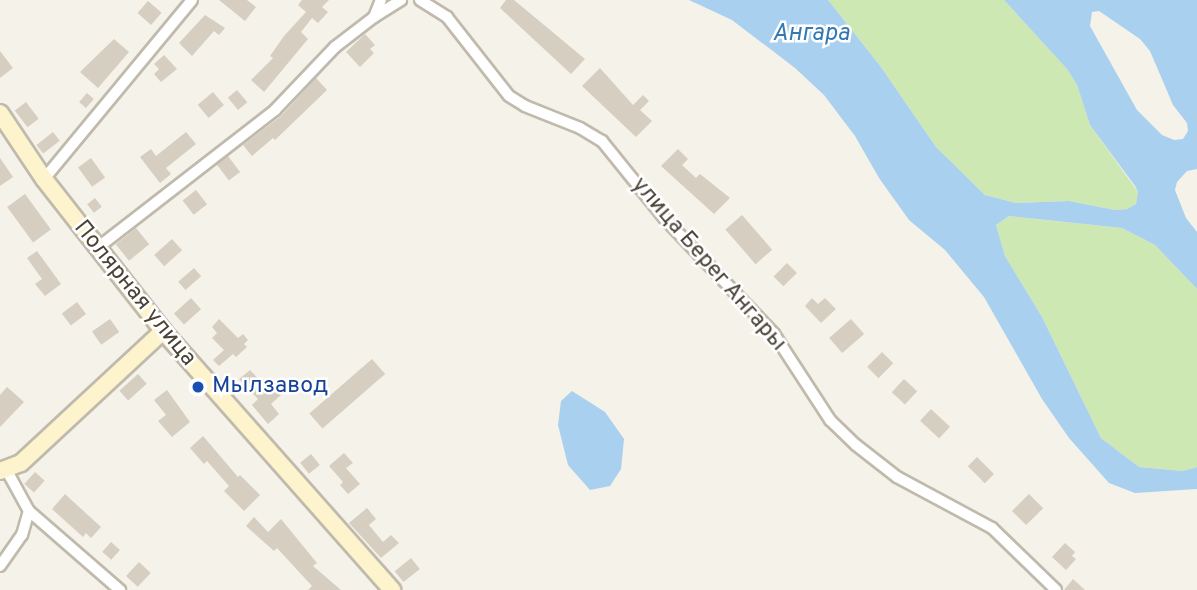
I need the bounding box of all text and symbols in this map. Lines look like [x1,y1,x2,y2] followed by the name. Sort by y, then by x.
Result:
[772,21,850,49] water label: Ангара
[625,172,791,358] street label: улица Берег Ангары
[67,216,201,372] street label: Полярная улица
[212,373,328,401] place label: Мылзавод
[190,379,206,395] marker: Мылзавод

